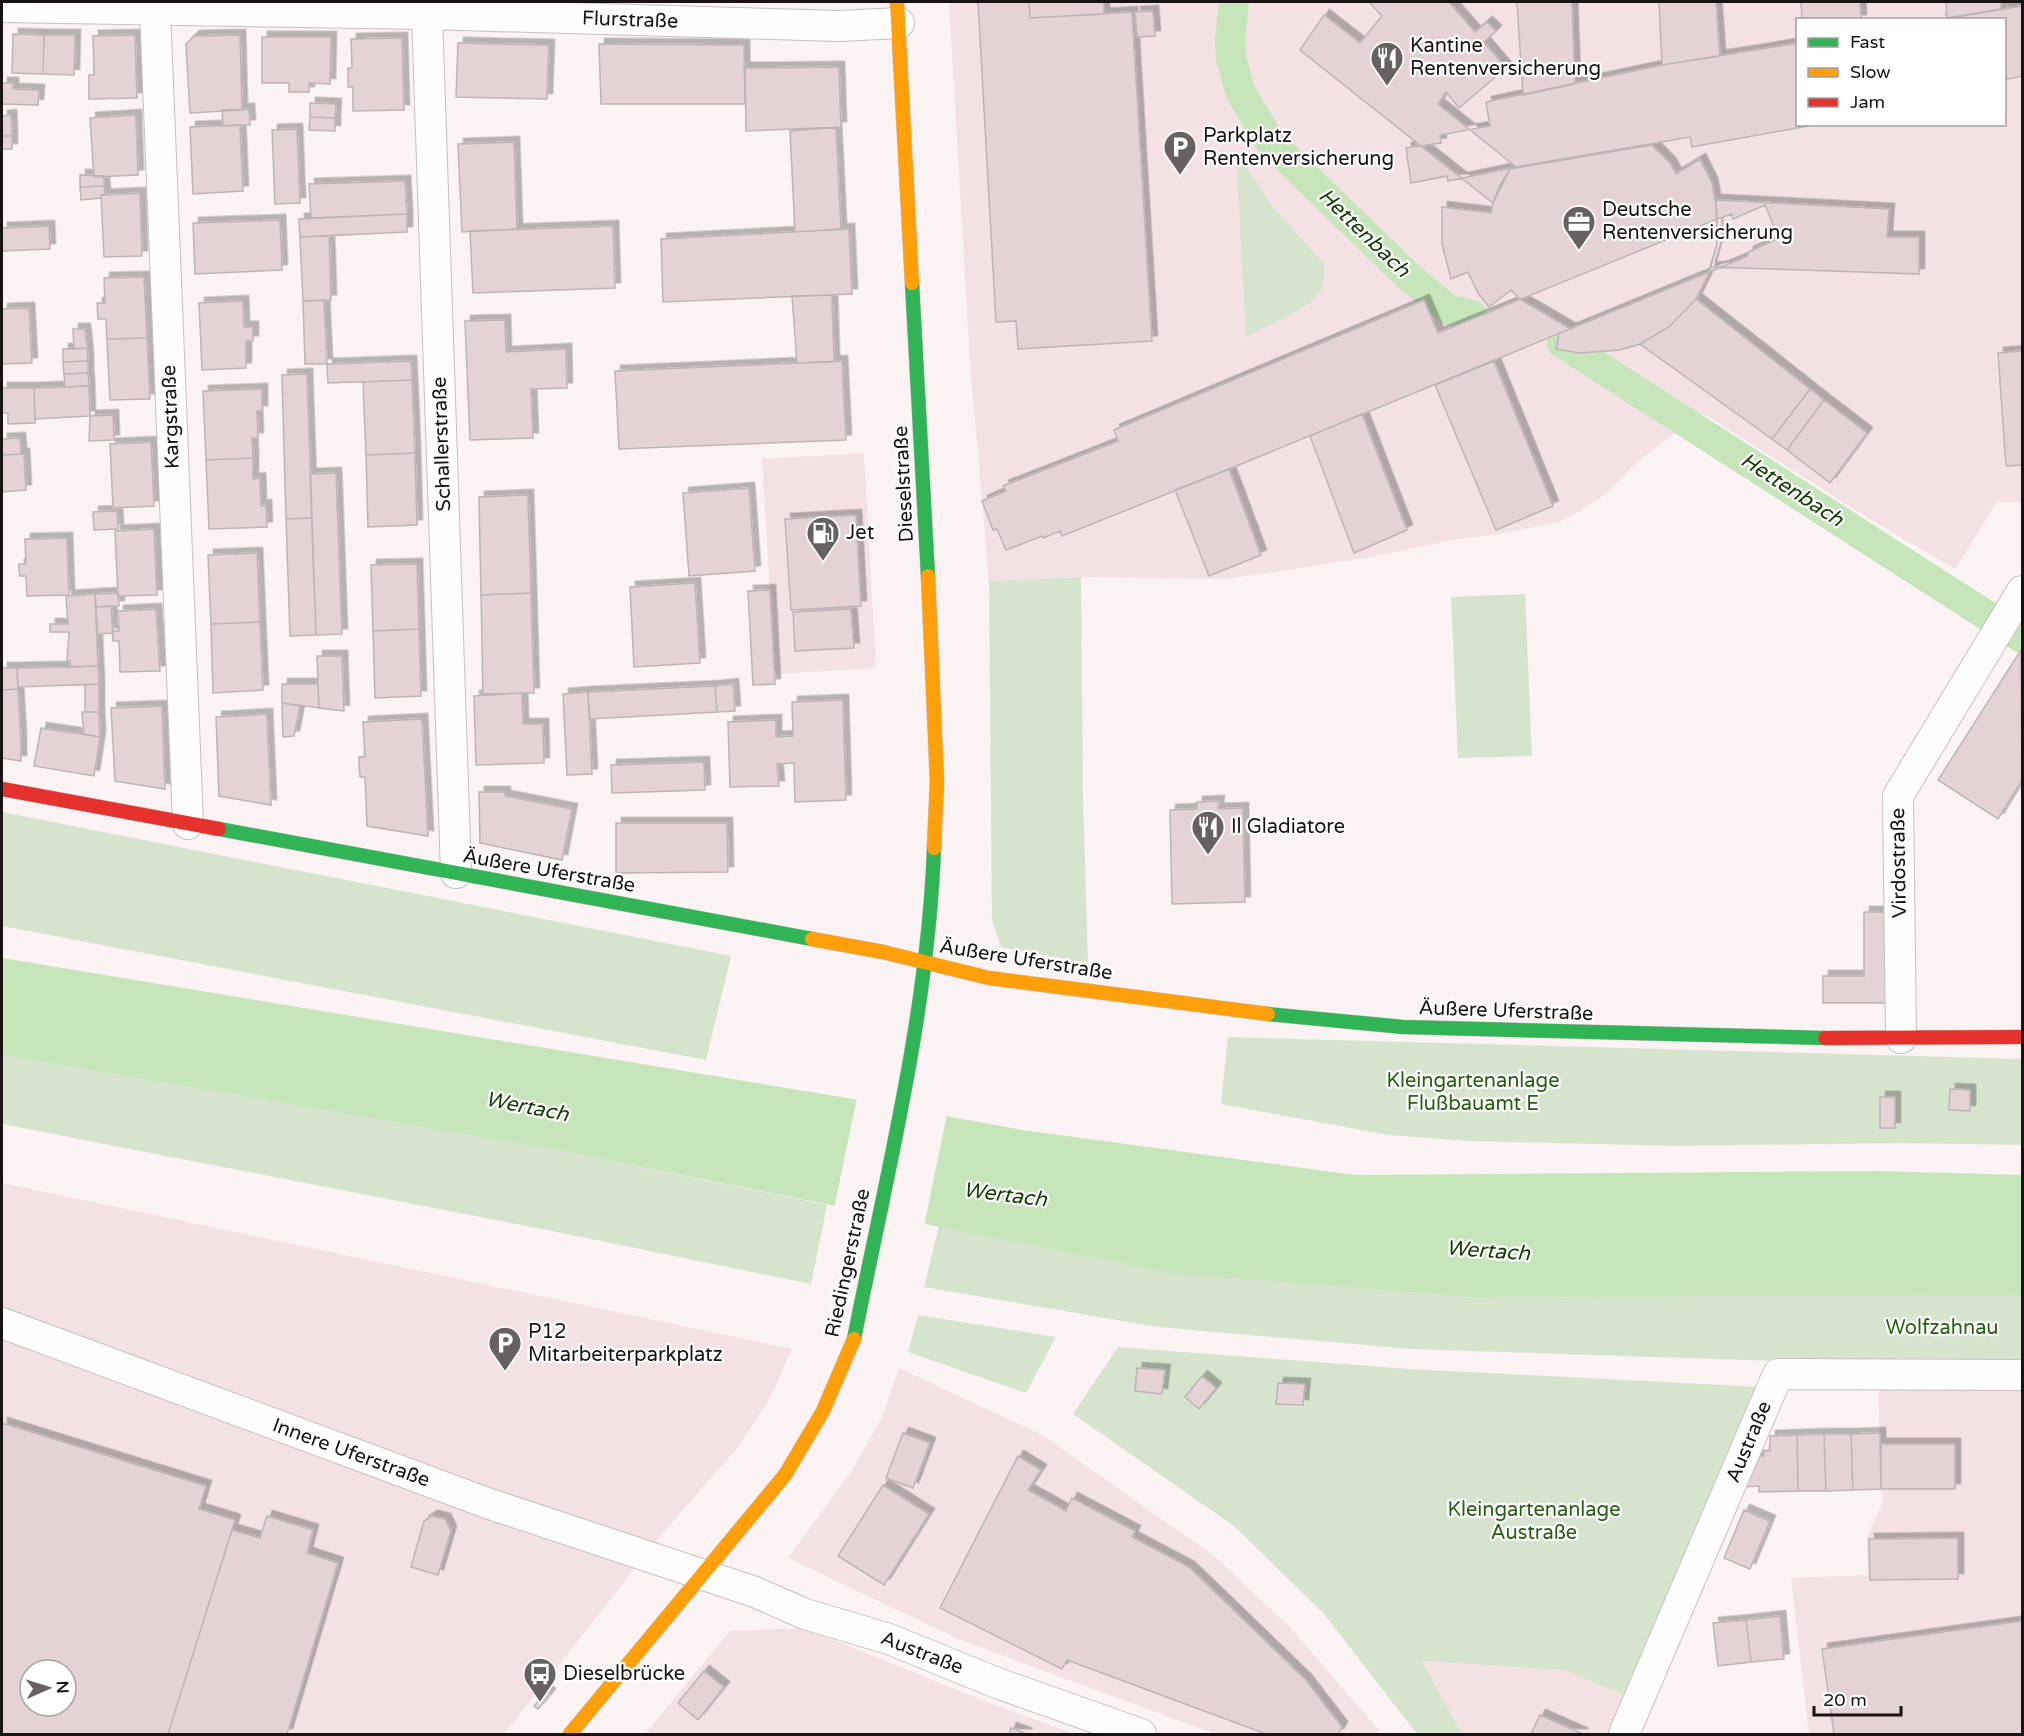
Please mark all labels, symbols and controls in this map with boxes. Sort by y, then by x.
street label: Flurstraße [581,6,679,34]
legend [1796,18,2006,126]
text: Fast [1850,31,1885,53]
place label: Kantine Rentenversicherung [1410,34,1601,81]
restaurant icon: Kantine Rentenversicherung [1369,40,1405,87]
text: Slow [1850,61,1891,83]
text: Jam [1850,91,1885,113]
place label: Parkplatz Rentenversicherung [1203,124,1394,171]
parking icon: Parkplatz Rentenversicherung [1162,129,1198,176]
water label: Hettenbach [1313,183,1416,283]
place label: Deutsche Rentenversicherung [1602,198,1793,245]
office icon: Deutsche Rentenversicherung [1561,204,1597,251]
street label: Kargstraße [157,365,185,469]
street label: Schallerstraße [428,376,456,512]
street label: Dieselstraße [889,425,919,543]
water label: Hettenbach [1736,448,1849,533]
fuel station icon: Jet [805,515,841,562]
place label: Jet [846,521,875,545]
street label: Virdostraße [1886,808,1912,918]
restaurant icon: Il Gladiatore [1190,809,1226,856]
place label: Il Gladiatore [1231,815,1345,839]
street label: Äußere Uferstraße [461,844,637,898]
street label: Äußere Uferstraße [938,934,1114,986]
street label: Äußere Uferstraße [1418,996,1594,1026]
park label: Kleingartenanlage Flußbauamt E [1387,1069,1559,1116]
water label: Wertach [483,1087,572,1128]
water label: Wertach [962,1177,1049,1213]
street label: Riedingerstraße [821,1186,875,1340]
water label: Wertach [1445,1236,1532,1266]
park label: Wolfzahnau [1886,1316,1999,1340]
place label: P12 Mitarbeiterparkplatz [528,1320,723,1367]
parking icon: P12 Mitarbeiterparkplatz [487,1325,523,1372]
street label: Austraße [1721,1398,1777,1486]
street label: Innere Uferstraße [269,1413,433,1493]
park label: Kleingartenanlage Austraße [1448,1498,1620,1545]
street label: Austraße [877,1626,967,1680]
bus stop icon: Dieselbrücke [522,1656,558,1703]
north arrow [18,1658,78,1718]
place label: Dieselbrücke [563,1662,685,1686]
scale bar [1814,1679,1901,1717]
text: N [52,1680,72,1694]
text: 20 m [1823,1689,1867,1711]

